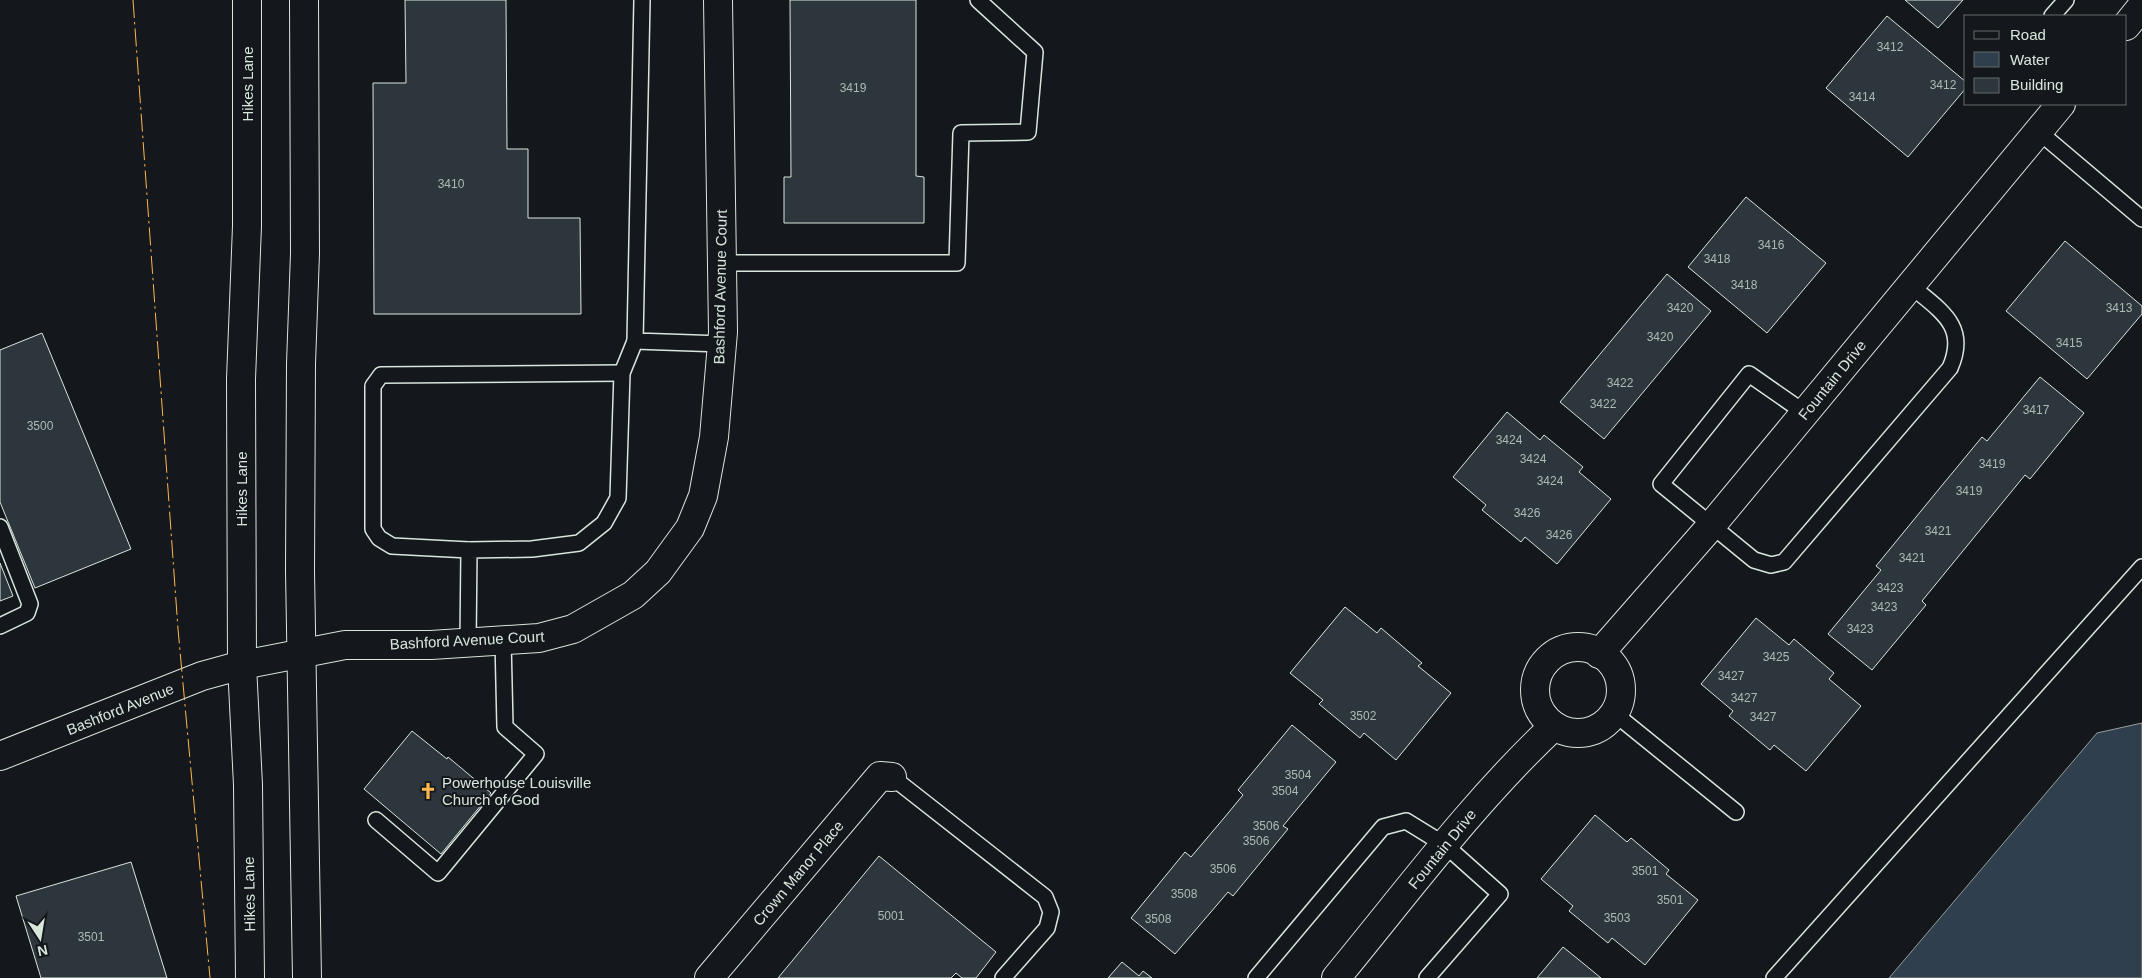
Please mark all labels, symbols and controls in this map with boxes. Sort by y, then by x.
legend [1964,15,2127,105]
text: Road [2010,26,2046,43]
house number: 3412 [1877,40,1904,54]
street label: Hikes Lane [239,46,256,122]
text: Water [2010,51,2049,68]
text: Building [2010,76,2063,93]
house number: 3412 [1930,78,1957,92]
house number: 3419 [840,81,867,95]
house number: 3414 [1849,90,1876,104]
house number: 3410 [438,177,465,191]
street label: Bashford Avenue Court [710,209,730,365]
house number: 3416 [1758,238,1785,252]
house number: 3418 [1704,252,1731,266]
house number: 3418 [1731,278,1758,292]
house number: 3420 [1667,301,1694,315]
house number: 3413 [2106,301,2133,315]
house number: 3420 [1647,330,1674,344]
house number: 3415 [2056,336,2083,350]
street label: Fountain Drive [1795,337,1869,423]
house number: 3422 [1607,376,1634,390]
house number: 3422 [1590,397,1617,411]
house number: 3417 [2023,403,2050,417]
house number: 3500 [27,419,54,433]
house number: 3424 [1496,433,1523,447]
street label: Hikes Lane [233,451,250,527]
house number: 3424 [1520,452,1547,466]
house number: 3419 [1979,457,2006,471]
house number: 3424 [1537,474,1564,488]
house number: 3419 [1956,484,1983,498]
house number: 3426 [1514,506,1541,520]
house number: 3421 [1925,524,1952,538]
house number: 3426 [1546,528,1573,542]
house number: 3421 [1899,551,1926,565]
house number: 3423 [1877,581,1904,595]
house number: 3423 [1871,600,1898,614]
house number: 3423 [1847,622,1874,636]
street label: Bashford Avenue Court [389,627,546,653]
house number: 3425 [1763,650,1790,664]
house number: 3427 [1718,669,1745,683]
street label: Bashford Avenue [64,680,176,738]
house number: 3427 [1731,691,1758,705]
house number: 3502 [1350,709,1377,723]
house number: 3427 [1750,710,1777,724]
house number: 3504 [1285,768,1312,782]
place label: Powerhouse Louisville Church of God [442,774,591,808]
church icon: Powerhouse Louisville Church of God [418,781,438,801]
house number: 3504 [1272,784,1299,798]
street label: Fountain Drive [1405,806,1479,892]
street label: Crown Manor Place [749,817,847,929]
house number: 3506 [1253,819,1280,833]
house number: 3506 [1243,834,1270,848]
street label: Hikes Lane [240,856,258,932]
house number: 3506 [1210,862,1237,876]
house number: 3501 [1632,864,1659,878]
house number: 3508 [1171,887,1198,901]
house number: 3501 [1657,893,1684,907]
house number: 5001 [878,909,905,923]
house number: 3503 [1604,911,1631,925]
house number: 3508 [1145,912,1172,926]
north arrow [15,913,65,963]
house number: 3501 [78,930,105,944]
text: N [36,942,49,960]

